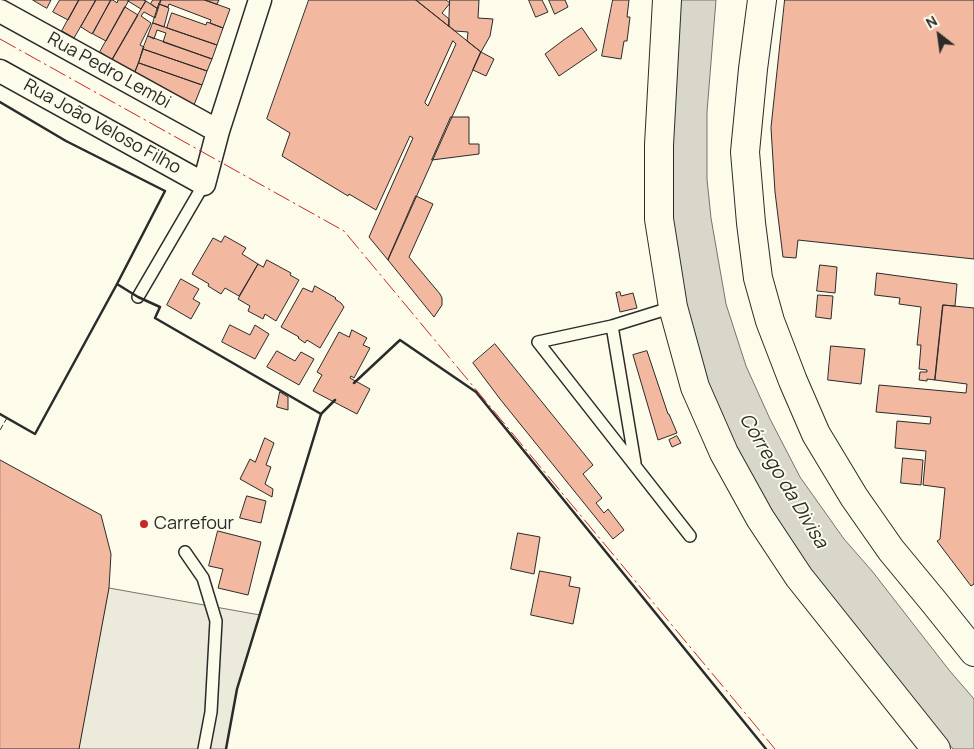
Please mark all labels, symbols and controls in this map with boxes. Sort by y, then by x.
north arrow [914,10,964,60]
text: N [922,11,940,32]
street label: Rua Pedro Lembi [44,28,174,114]
street label: Rua João Veloso Filho [20,75,184,179]
water label: Córrego da Divisa [734,409,832,553]
place label: Carrefour [154,513,234,535]
marker: Carrefour [138,518,150,530]

